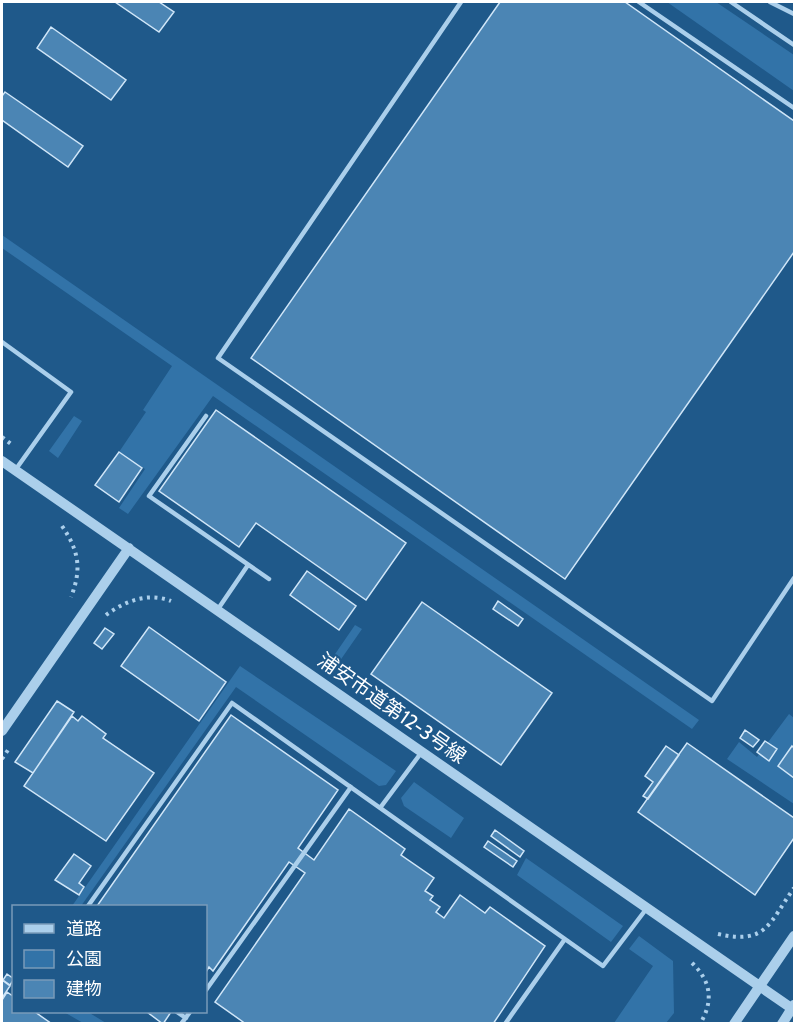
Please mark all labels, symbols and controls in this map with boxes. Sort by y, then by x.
street label: 浦安市道第12-3号線 [313,648,471,768]
legend [12,905,207,1013]
text: 道路 [66,918,102,940]
text: 公園 [66,948,102,970]
text: 建物 [66,978,102,1000]

